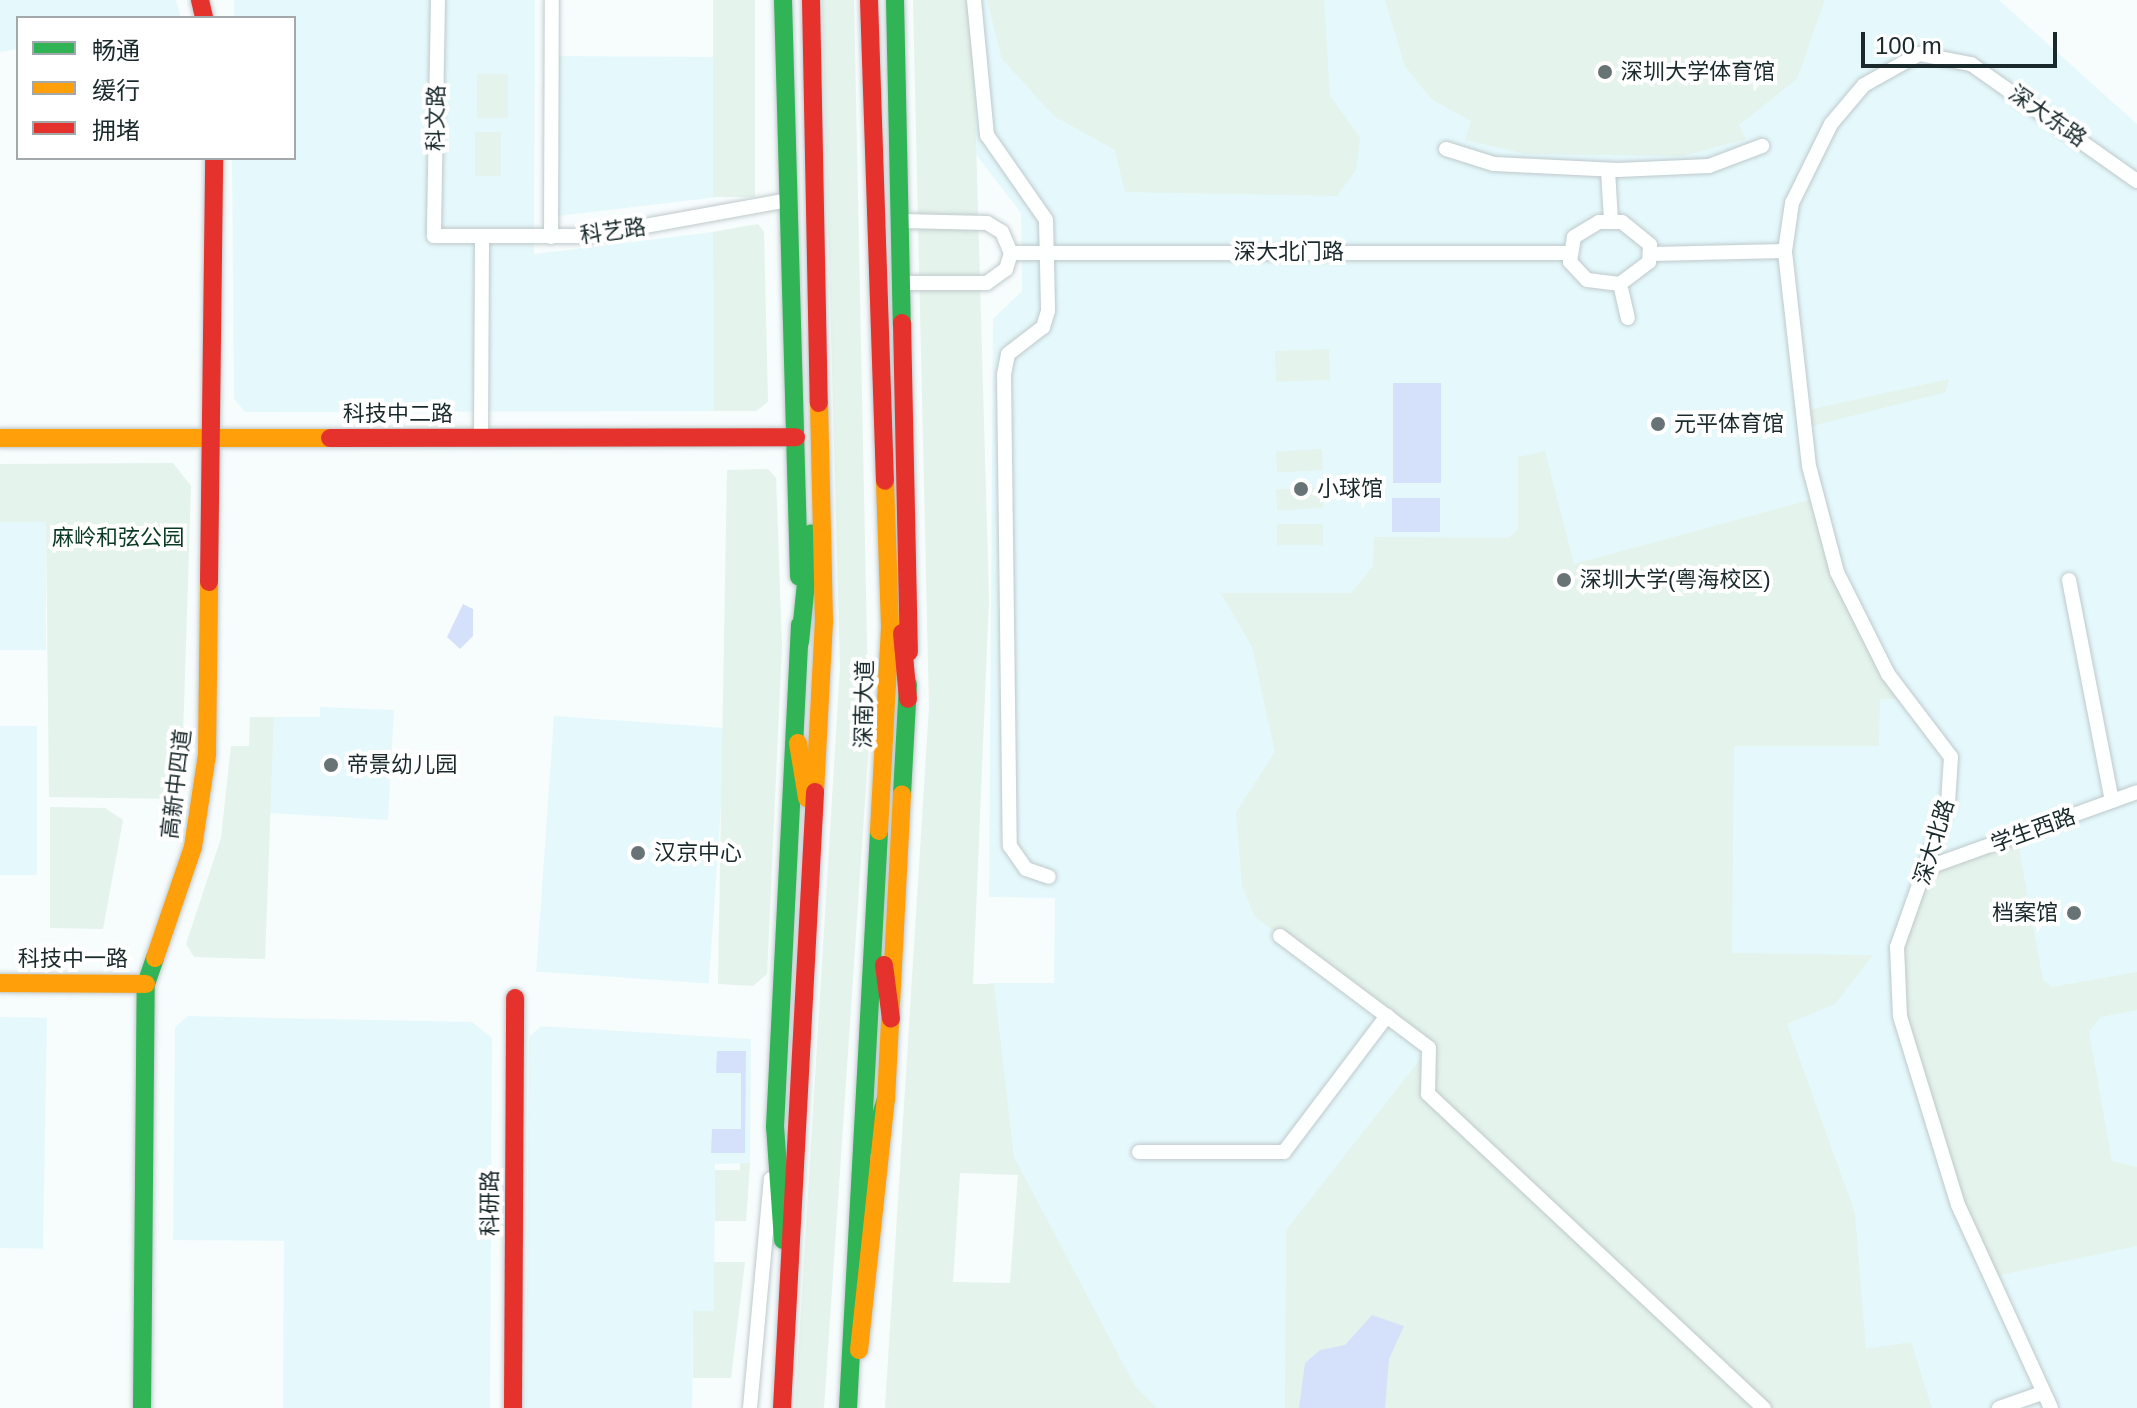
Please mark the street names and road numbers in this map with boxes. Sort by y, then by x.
street label: 深大东路 [2004,80,2092,152]
street label: 科文路 [422,85,450,151]
street label: 科艺路 [578,213,648,249]
street label: 深大北门路 [1234,239,1344,265]
street label: 科技中二路 [343,401,453,427]
street label: 深南大道 [850,660,878,748]
street label: 高新中四道 [156,728,196,840]
street label: 深大北路 [1909,796,1959,888]
street label: 学生西路 [1987,803,2079,857]
street label: 科技中一路 [18,946,128,972]
street label: 科研路 [477,1170,503,1236]

